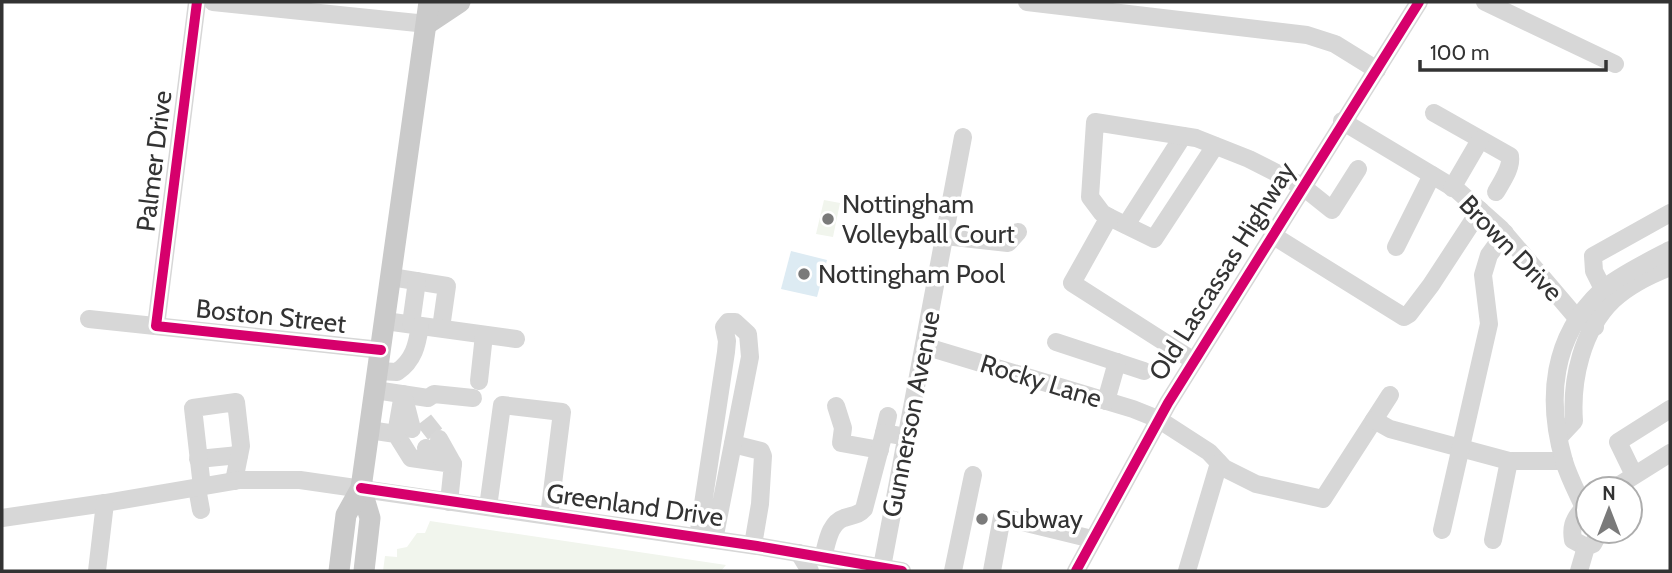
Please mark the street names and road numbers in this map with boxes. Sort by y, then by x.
street label: Palmer Drive [129,89,179,233]
street label: Old Lascassas Highway [1142,156,1302,386]
street label: Brown Drive [1453,188,1569,308]
street label: Boston Street [194,292,348,340]
street label: Gunnerson Avenue [875,308,947,520]
street label: Rocky Lane [976,347,1106,415]
street label: Greenland Drive [545,477,725,533]

